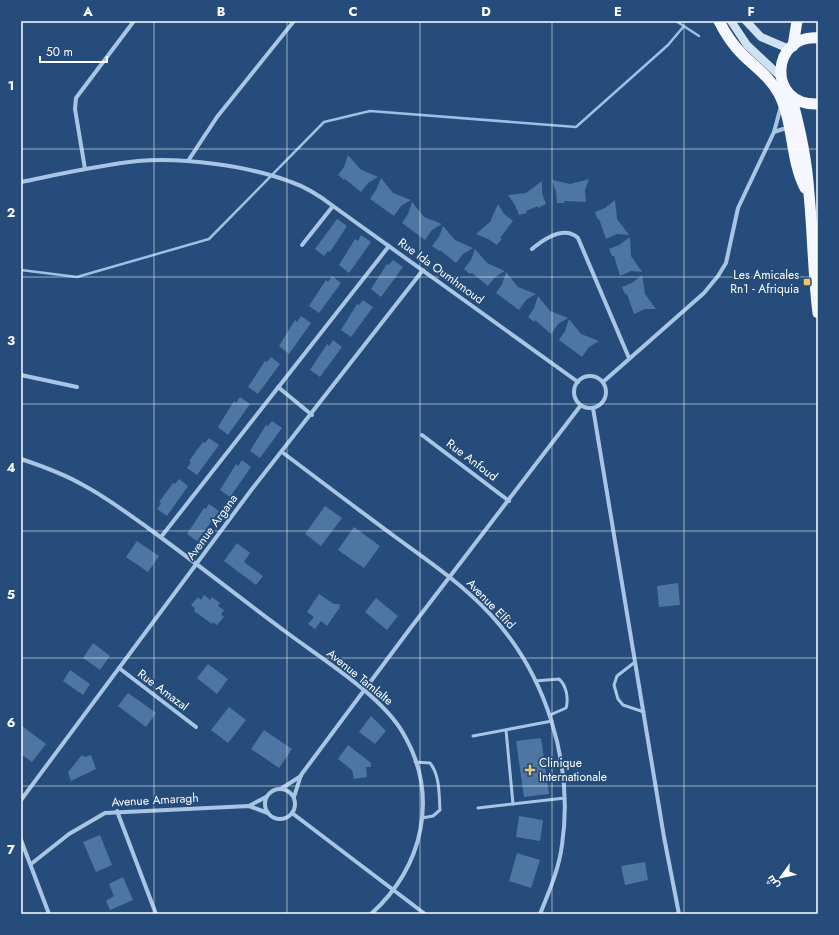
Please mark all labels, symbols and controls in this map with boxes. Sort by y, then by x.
text: A [82,2,93,21]
text: B [217,2,226,21]
text: C [348,2,358,21]
text: D [481,2,491,21]
text: E [614,2,622,21]
text: F [747,2,755,21]
scale bar [40,38,107,64]
text: 50 m [46,43,73,61]
text: 1 [8,76,14,95]
text: 2 [7,203,15,222]
street label: Rue Ida Oumhmoud [394,234,488,308]
place label: Les Amicales Rn1 - Afriquia [730,266,799,298]
marker: Les Amicales Rn1 - Afriquia [802,277,812,287]
text: 3 [7,331,15,350]
street label: Rue Anfoud [443,435,501,485]
text: 4 [6,458,16,477]
street label: Avenue Argana [182,490,242,564]
street label: Avenue Elfid [462,575,520,633]
text: 5 [7,585,15,604]
street label: Avenue Tamlalte [323,645,397,709]
street label: Rue Amazal [134,665,192,715]
text: 6 [7,713,16,732]
place label: Clinique Internationale [539,754,607,786]
marker: Clinique Internationale [524,764,536,776]
street label: Avenue Amaragh [111,789,199,811]
text: 7 [7,840,15,859]
north arrow [761,857,801,897]
text: ش [762,872,783,893]

